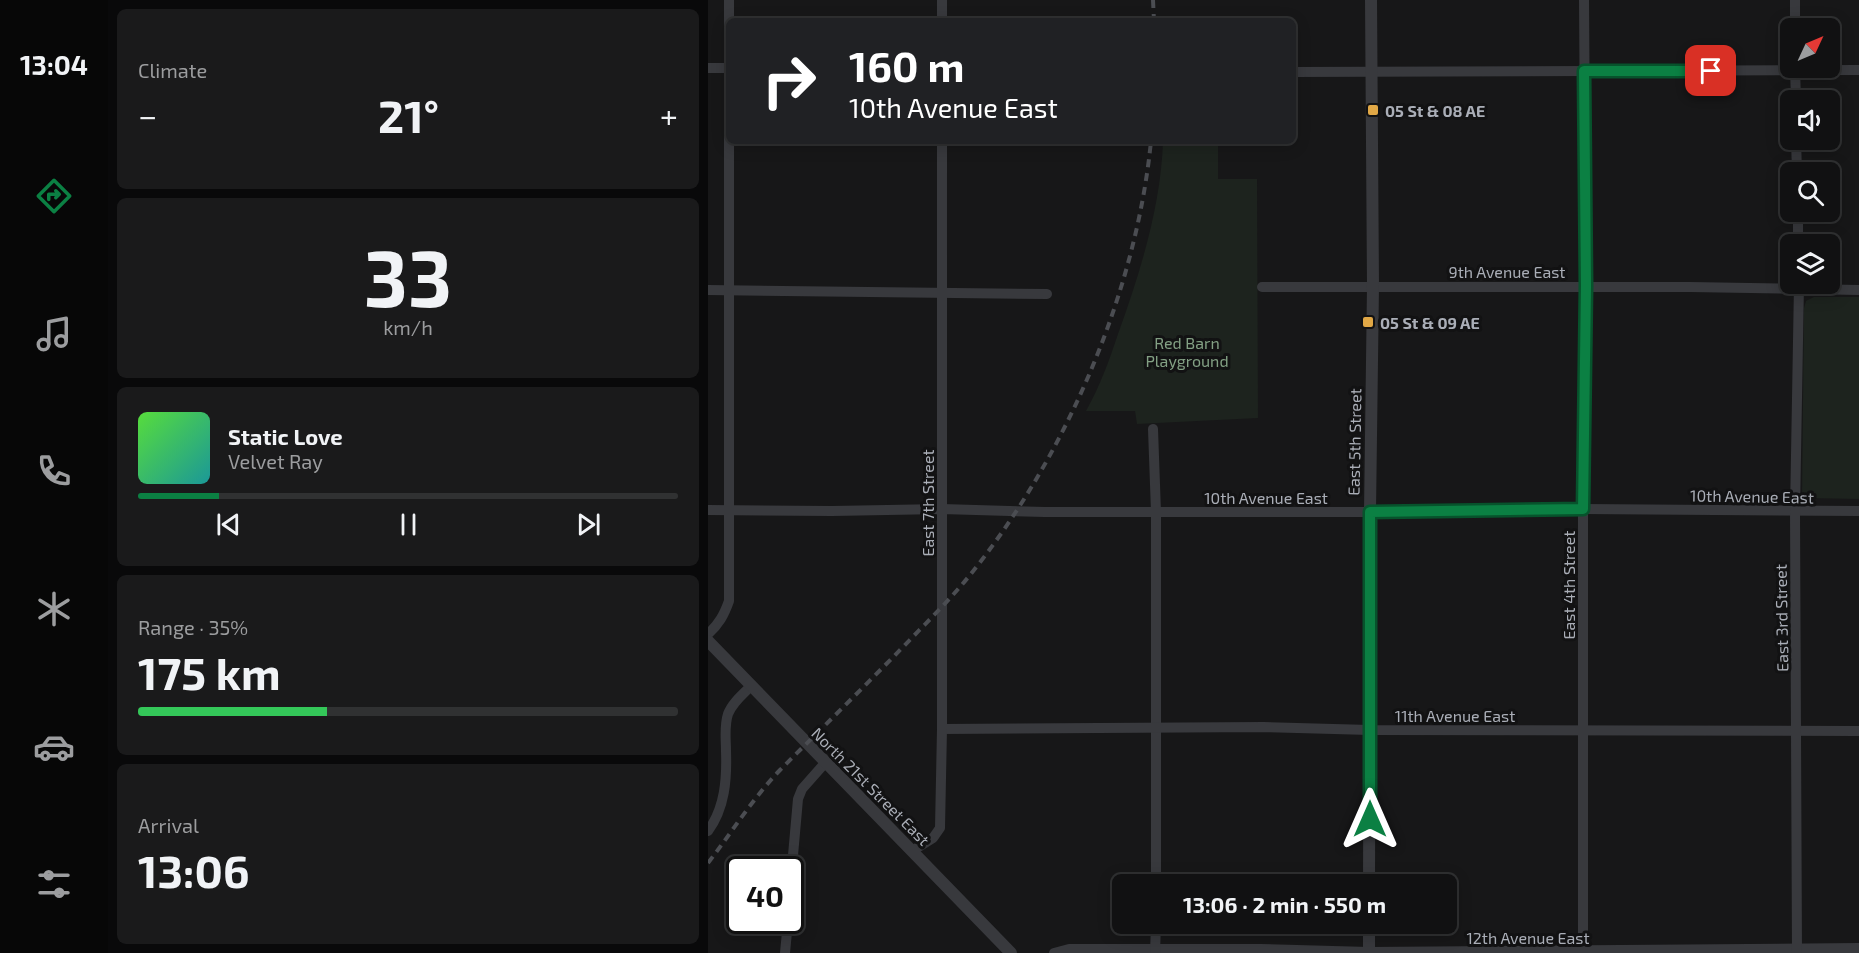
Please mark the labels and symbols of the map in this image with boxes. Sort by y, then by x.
north arrow [1780,18,1840,78]
pin [1685,45,1736,96]
place label: 05 St & 08 AE [1385,101,1485,120]
marker: 05 St & 08 AE [1366,103,1380,117]
street label: 9th Avenue East [1449,262,1565,281]
place label: 05 St & 09 AE [1380,313,1480,332]
marker: 05 St & 09 AE [1361,315,1375,329]
park label: Red Barn Playground [1145,333,1229,370]
street label: East 5th Street [1344,388,1364,496]
street label: East 7th Street [918,449,937,557]
street label: 10th Avenue East [1690,485,1814,507]
street label: 10th Avenue East [1204,488,1328,507]
street label: East 4th Street [1559,531,1578,639]
street label: East 3rd Street [1771,564,1791,672]
street label: 11th Avenue East [1395,706,1515,725]
street label: North 21st Street East [808,723,934,849]
position arrow [1338,787,1402,851]
speed limit sign: 40 [726,856,804,934]
street label: 12th Avenue East [1466,928,1590,947]

